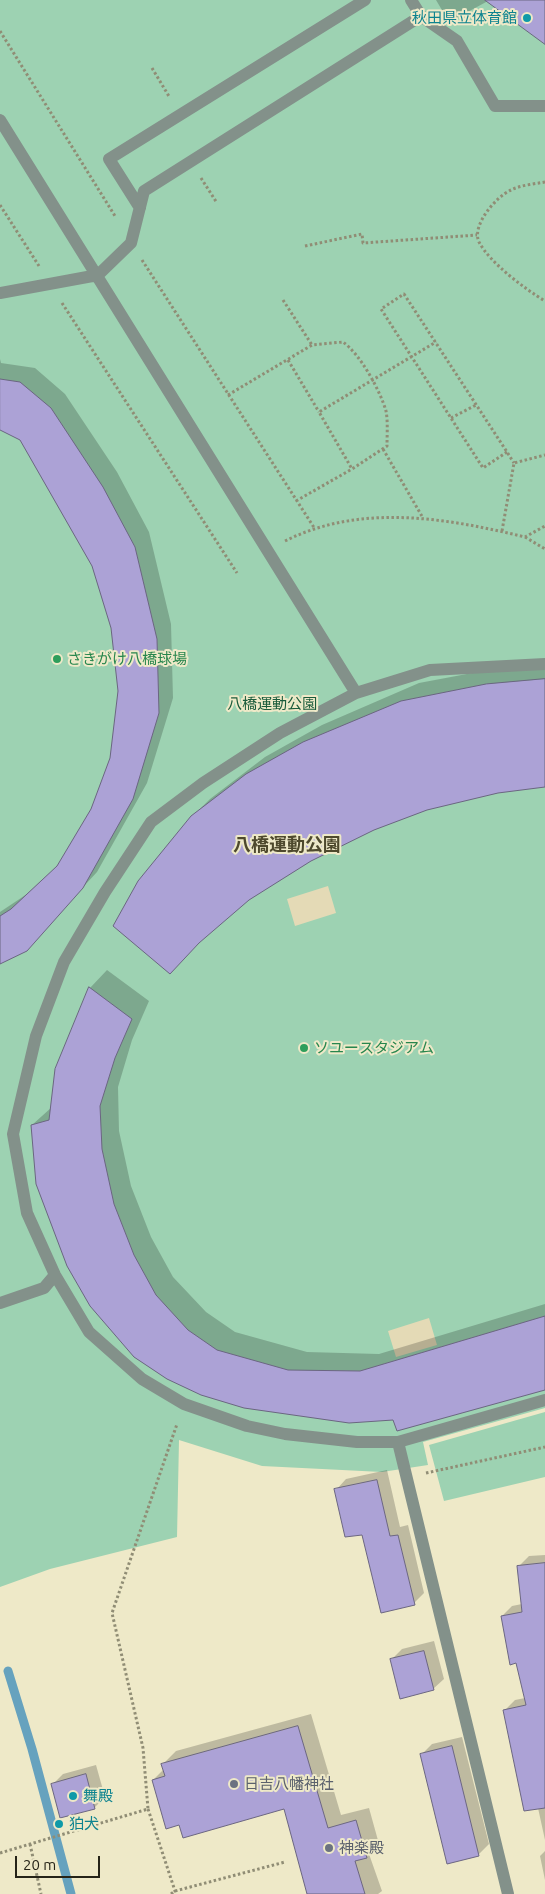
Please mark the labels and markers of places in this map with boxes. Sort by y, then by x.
place label: 秋田県立体育館 [412,9,517,27]
marker: 秋田県立体育館 [521,12,533,24]
place label: さきがけ八橋球場 [67,650,187,668]
marker: さきがけ八橋球場 [51,653,63,665]
place label: ソユースタジアム [314,1039,434,1057]
marker: ソユースタジアム [298,1042,310,1054]
place label: 日吉八幡神社 [244,1775,334,1793]
marker: 日吉八幡神社 [228,1778,240,1790]
place label: 舞殿 [83,1787,113,1805]
marker: 舞殿 [67,1790,79,1802]
place label: 狛犬 [69,1815,99,1833]
marker: 狛犬 [53,1818,65,1830]
place label: 神楽殿 [339,1839,384,1857]
marker: 神楽殿 [323,1842,335,1854]

